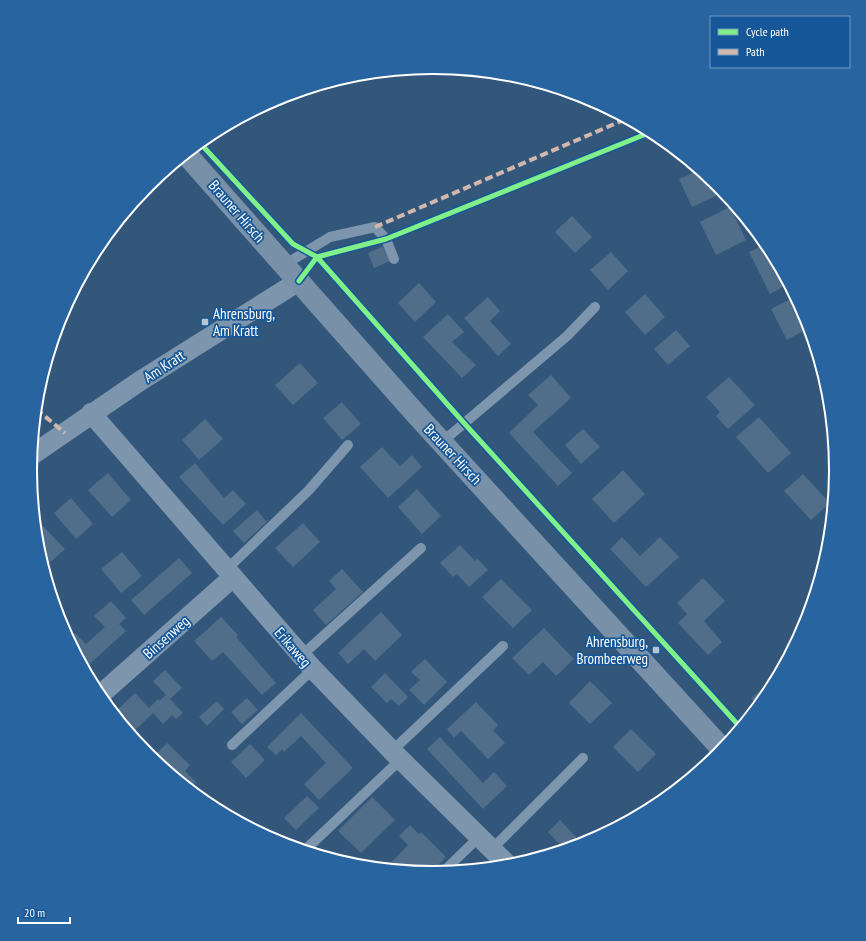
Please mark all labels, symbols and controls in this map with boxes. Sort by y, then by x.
legend [710,16,850,68]
text: Cycle path [746,24,789,39]
text: Path [746,44,764,59]
street label: Brauner Hirsch [205,176,269,246]
place label: Ahrensburg, Am Kratt [213,304,275,340]
marker: Ahrensburg, Am Kratt [200,317,210,327]
street label: Am Kratt [140,346,188,386]
street label: Brauner Hirsch [420,420,486,488]
street label: Binsenweg [139,611,193,663]
street label: Erikaweg [270,623,316,671]
place label: Ahrensburg, Brombeerweg [576,632,648,668]
marker: Ahrensburg, Brombeerweg [651,645,661,655]
scale bar [18,899,70,925]
text: 20 m [24,905,45,920]

